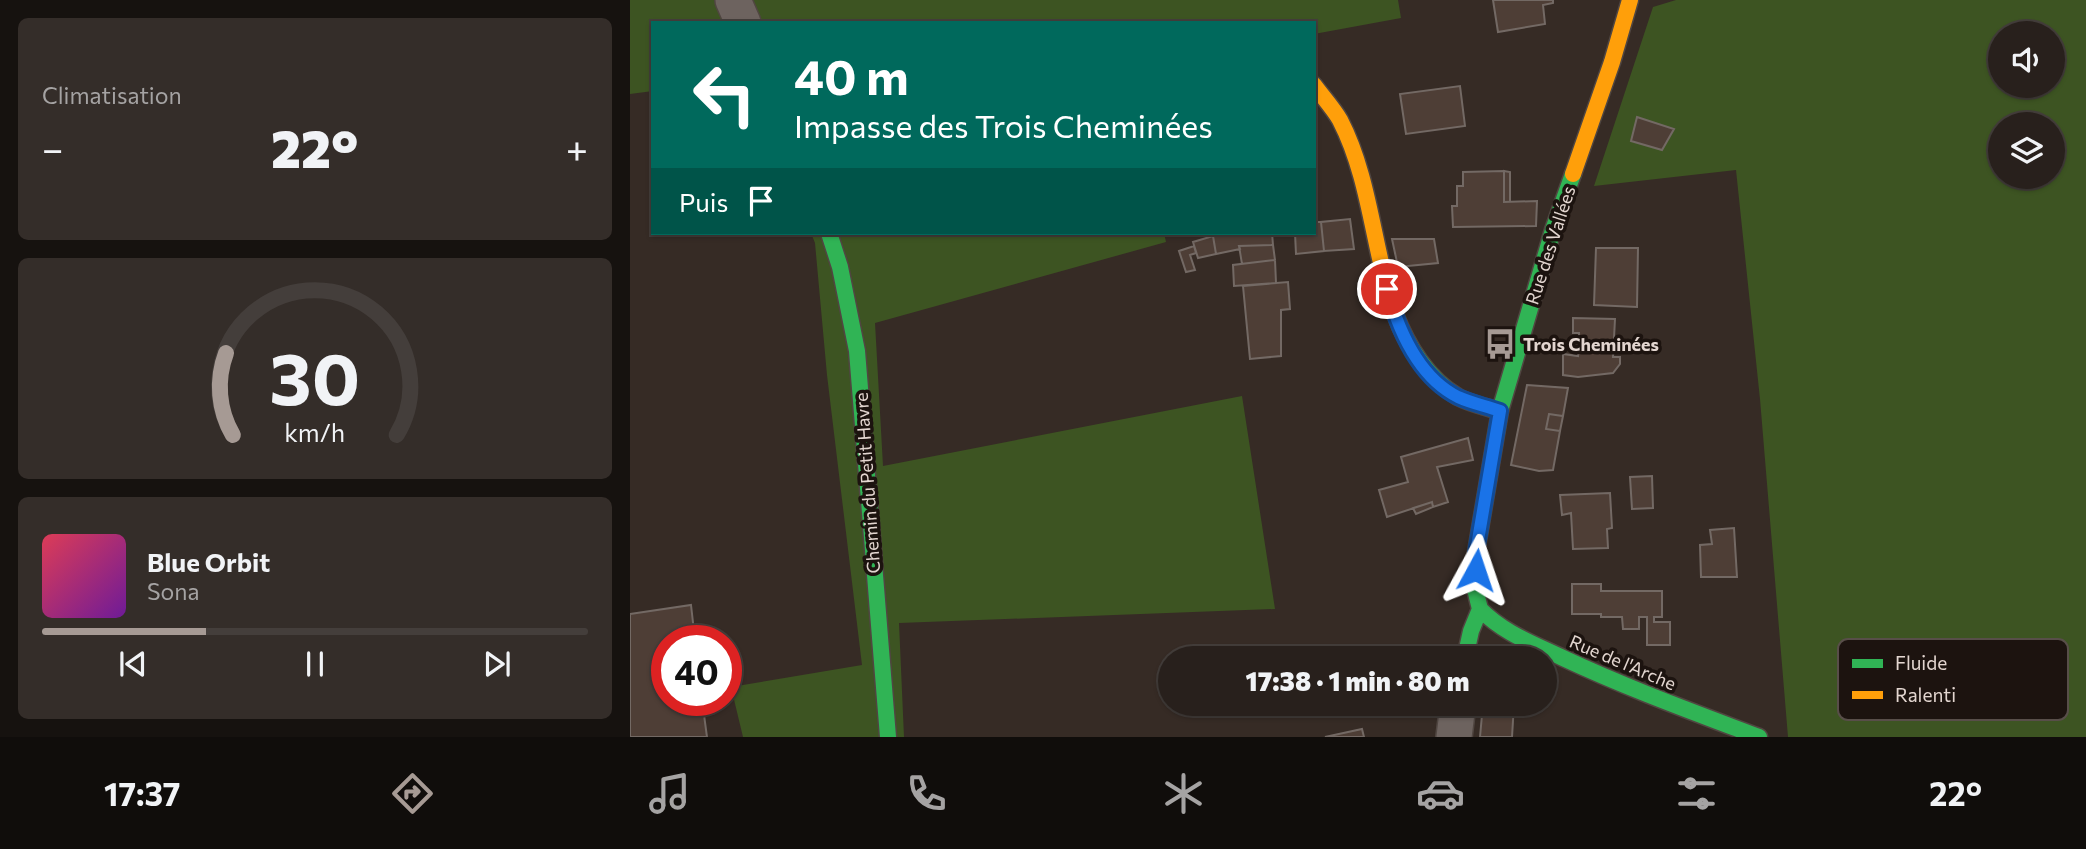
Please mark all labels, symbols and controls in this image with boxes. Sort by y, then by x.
map controls [1988,21,2065,189]
button: sound [1988,21,2065,98]
text: 40 m [794,45,909,105]
icon: left [679,49,770,140]
text: Climatisation [42,81,182,109]
text: Impasse des Trois Cheminées [794,105,1213,145]
button: layers [1988,112,2065,189]
text: 22° [271,115,358,179]
text: − [42,124,64,171]
text: + [566,124,588,171]
icon: arrive [742,182,780,220]
street label: Rue des Vallées [1520,183,1580,307]
text: Puis [679,186,728,217]
pin [1357,259,1417,319]
icon: arrive [1368,270,1406,308]
bus stop icon: Trois Cheminées [1483,327,1517,361]
text: 30 [270,331,360,420]
place label: Trois Cheminées [1523,333,1659,355]
street label: Chemin du Petit Havre [850,392,884,574]
text: km/h [285,416,345,446]
position arrow [1439,533,1513,607]
text: Blue Orbit [147,546,270,577]
text: Sona [147,577,199,605]
speed limit sign: 40 [651,625,742,716]
street label: Rue de l'Arche [1566,630,1680,694]
legend [1838,639,2068,720]
icon: previous [114,645,152,683]
icon: pause [296,645,334,683]
icon: next [478,645,516,683]
text: Fluide [1895,651,1947,674]
text: 17:38 · 1 min · 80 m [1246,665,1469,696]
text: Ralenti [1895,683,1956,706]
icon: directions [388,769,437,818]
icon: music [645,769,694,818]
icon: phone [902,769,951,818]
icon: climate [1159,769,1208,818]
icon: car [1416,769,1465,818]
icon: filters [1672,769,1721,818]
text: 17:37 [104,773,180,813]
text: 22° [1929,773,1982,813]

